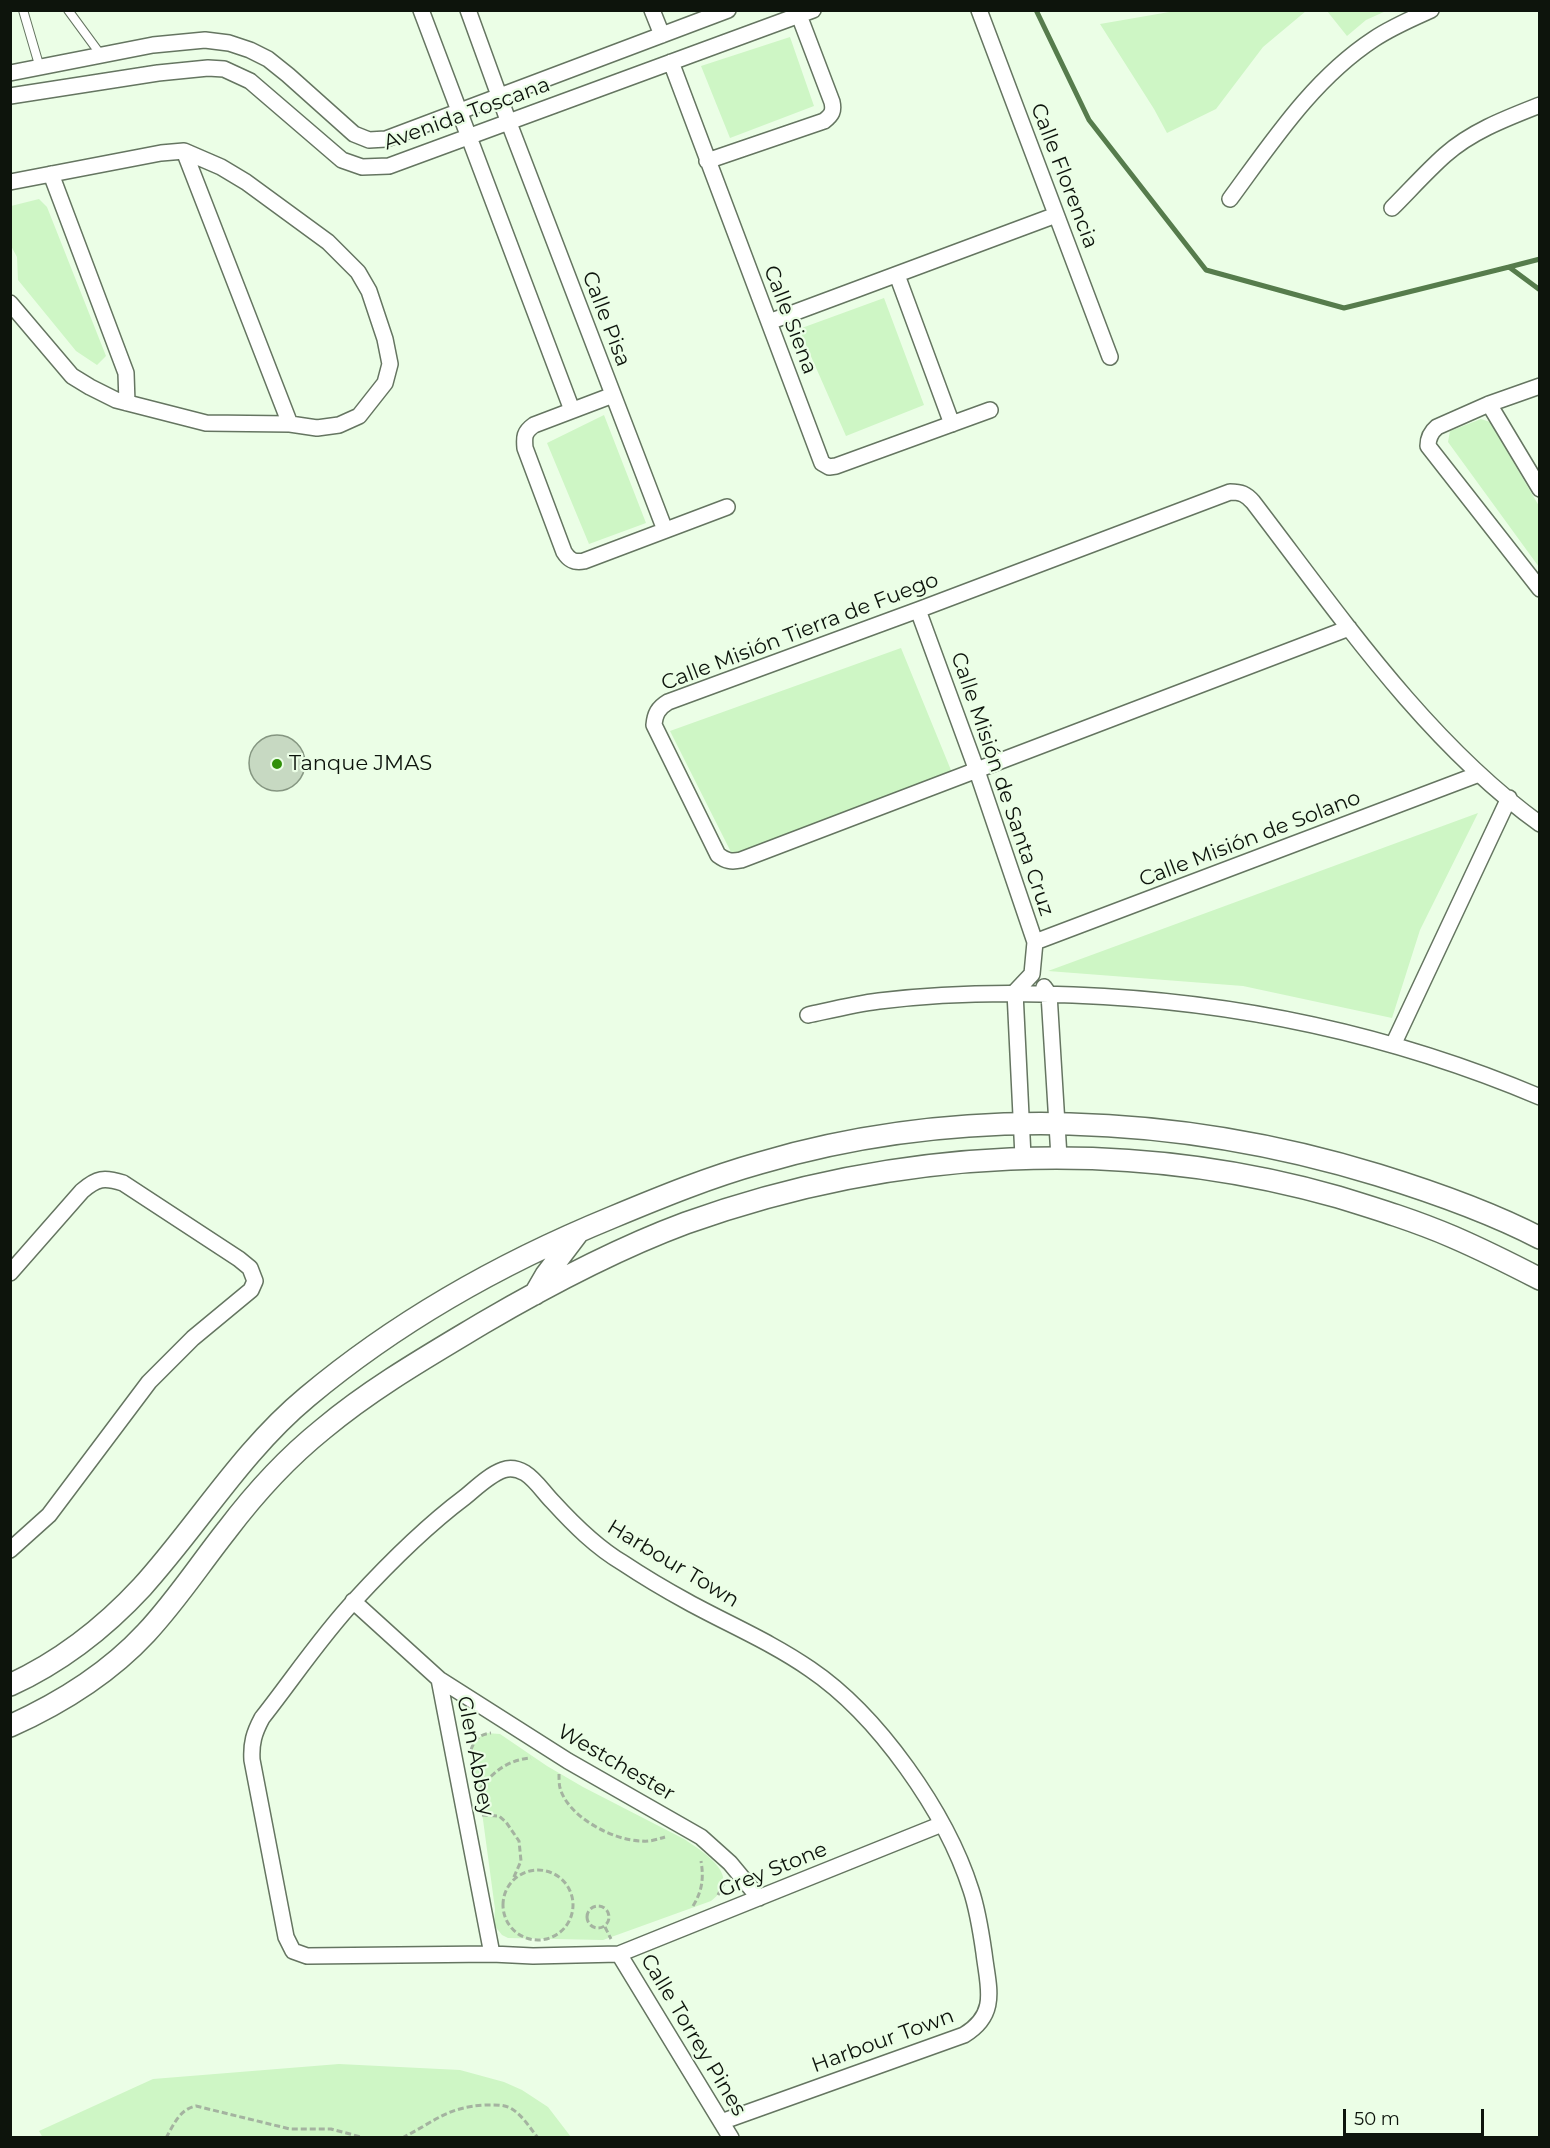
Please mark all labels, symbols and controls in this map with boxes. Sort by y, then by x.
street label: Avenida Toscana [380,72,554,156]
street label: Calle Florencia [1025,100,1103,252]
street label: Calle Siena [758,262,822,378]
street label: Calle Pisa [576,268,636,370]
street label: Calle Misión Tierra de Fuego [658,567,942,697]
street label: Calle Misión de Santa Cruz [945,649,1059,919]
place label: Tanque JMAS [289,751,432,777]
marker: Tanque JMAS [270,757,284,771]
street label: Calle Misión de Solano [1136,785,1364,893]
street label: Harbour Town [602,1515,744,1613]
street label: Glen Abbey [451,1694,499,1818]
street label: Westchester [553,1719,679,1807]
street label: Grey Stone [715,1837,831,1903]
street label: Calle Torrey Pines [635,1949,751,2121]
street label: Harbour Town [808,2004,958,2078]
scale bar [1346,2097,1487,2135]
text: 50 m [1354,2108,1400,2130]

